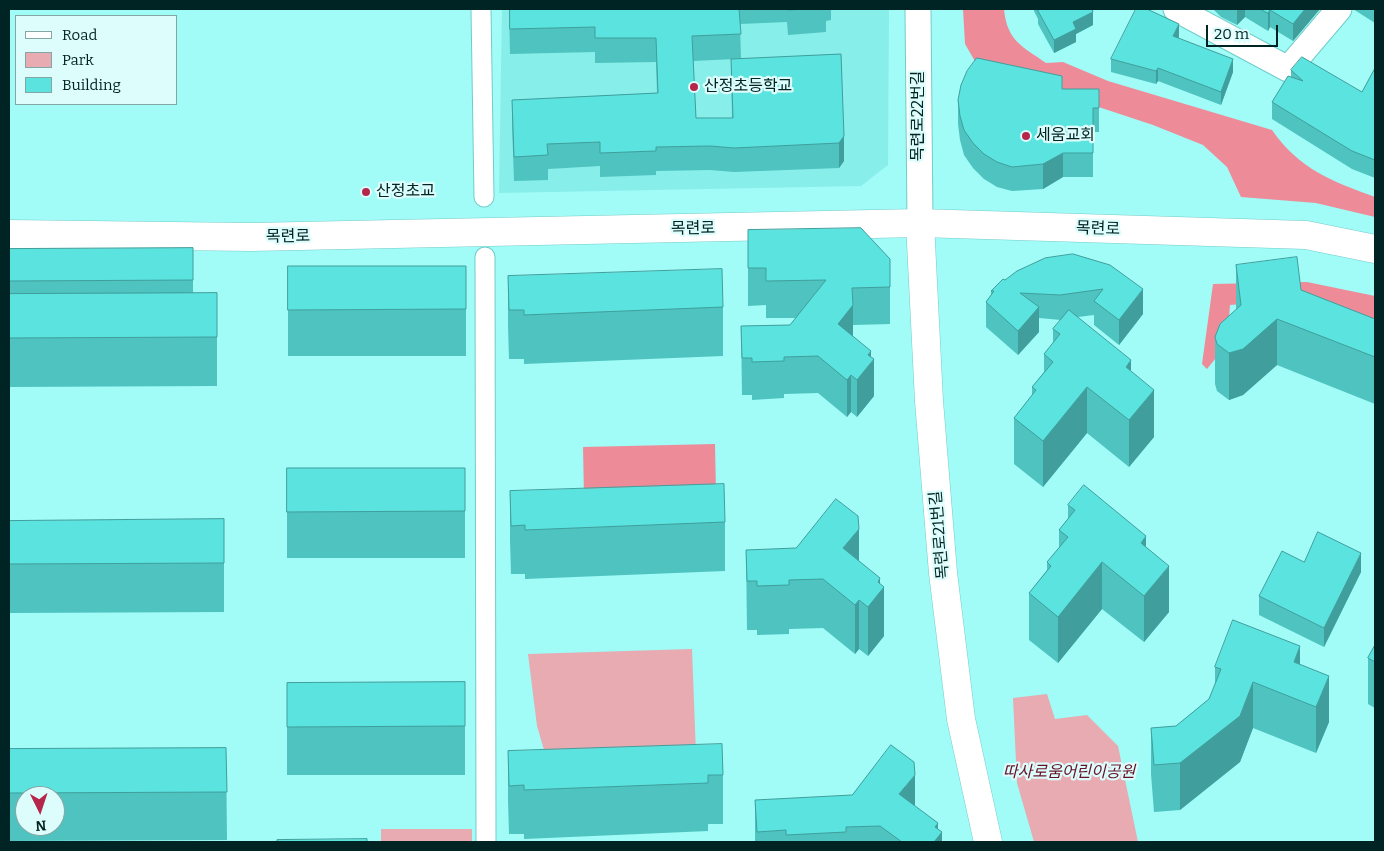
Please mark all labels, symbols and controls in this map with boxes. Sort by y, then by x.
legend [15,15,178,105]
scale bar [1209,15,1282,47]
text: 20 m [1214,25,1249,43]
text: Road [62,26,97,44]
text: Park [62,51,94,69]
street label: 목련로22번길 [909,70,929,162]
text: Building [62,76,121,94]
place label: 산정초등학교 [704,77,792,97]
marker: 산정초등학교 [688,81,700,93]
place label: 세움교회 [1036,126,1095,146]
marker: 세움교회 [1020,130,1032,142]
place label: 산정초교 [376,182,435,202]
marker: 산정초교 [360,186,372,198]
street label: 목련로 [671,219,715,239]
street label: 목련로 [1076,219,1120,239]
street label: 목련로 [266,227,310,247]
street label: 목련로21번길 [927,490,953,580]
park label: 따사로움어린이공원 [1003,763,1135,783]
north arrow [15,786,65,836]
text: N [35,817,47,834]

